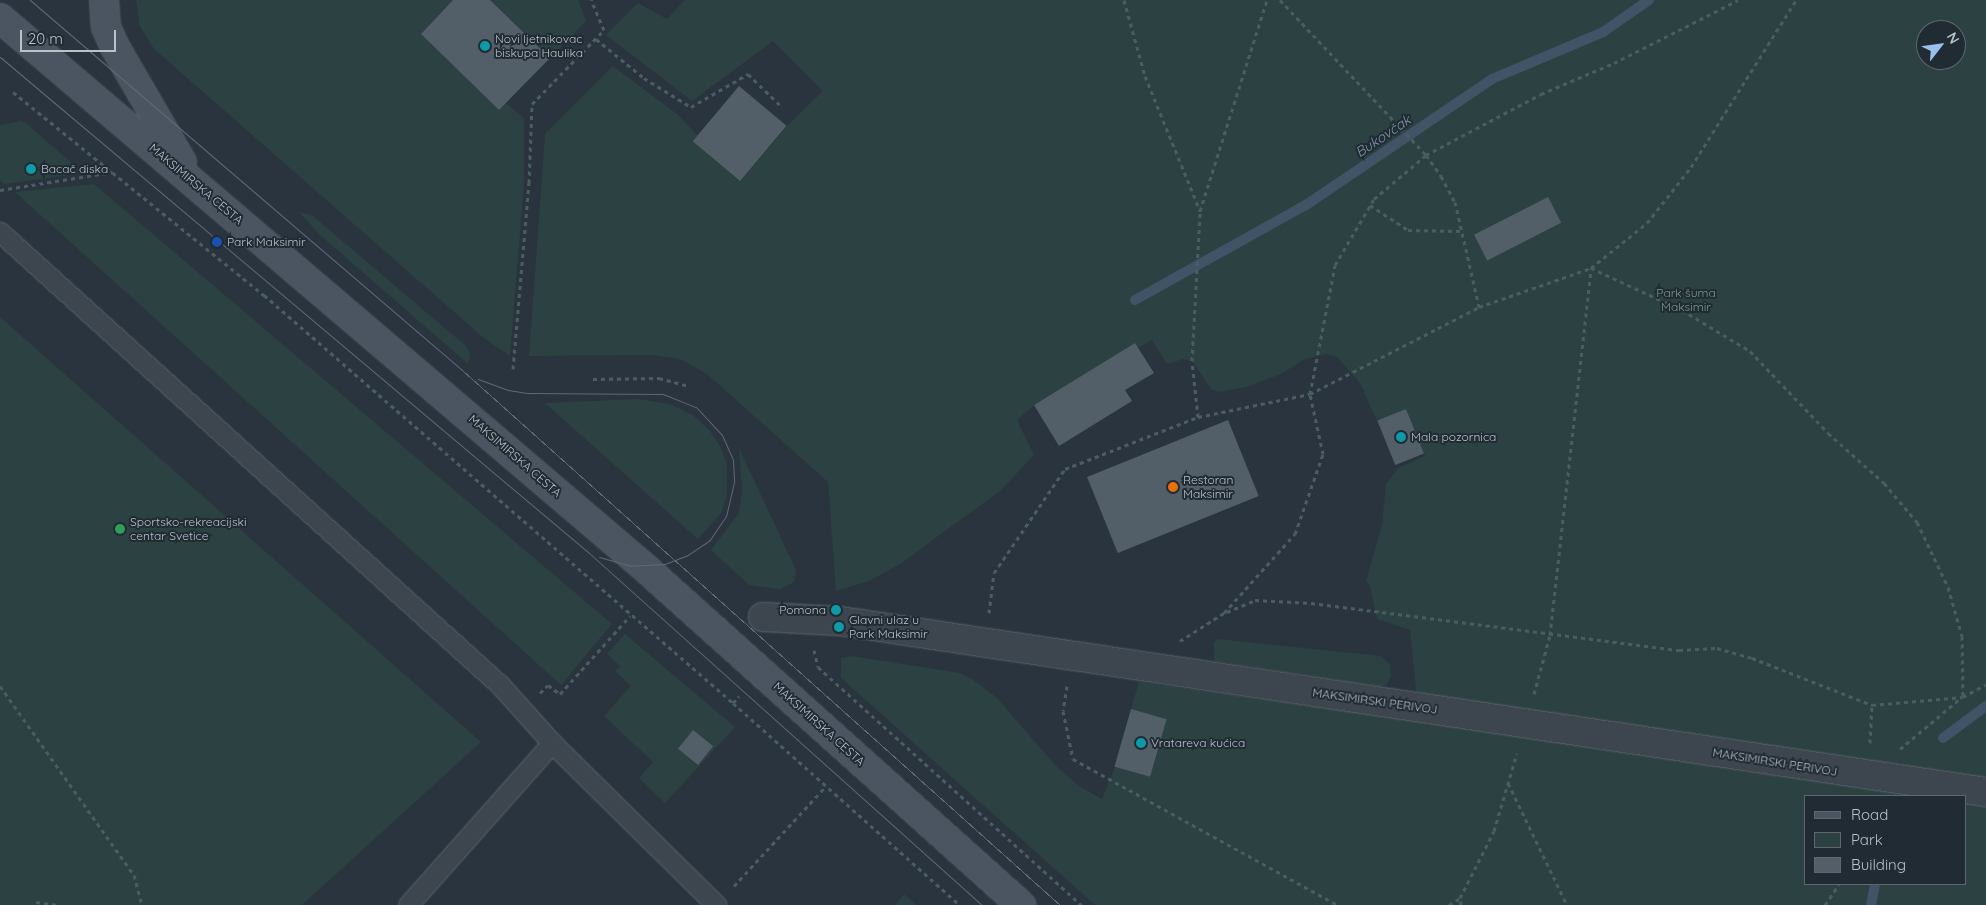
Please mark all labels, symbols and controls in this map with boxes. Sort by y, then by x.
scale bar [22,20,119,52]
north arrow [1916,20,1966,70]
text: 20 m [28,29,63,48]
text: N [1943,29,1963,47]
place label: Novi ljetnikovac biskupa Haulika [495,32,583,60]
marker: Novi ljetnikovac biskupa Haulika [479,40,491,52]
water label: Bukovčak [1352,111,1414,161]
street label: MAKSIMIRSKA CESTA [146,141,246,227]
place label: Bacač diska [41,162,108,176]
marker: Bacač diska [25,163,37,175]
place label: Park Maksimir [227,235,306,249]
marker: Park Maksimir [211,236,223,248]
park label: Park šuma Maksimir [1656,286,1716,314]
street label: MAKSIMIRSKA CESTA [466,412,564,500]
place label: Mala pozornica [1411,430,1496,444]
marker: Mala pozornica [1395,431,1407,443]
place label: Restoran Maksimir [1183,473,1233,501]
marker: Restoran Maksimir [1167,481,1179,493]
place label: Sportsko-rekreacijski centar Svetice [130,515,247,543]
marker: Sportsko-rekreacijski centar Svetice [114,523,126,535]
place label: Pomona [779,603,826,617]
marker: Pomona [830,604,842,616]
place label: Glavni ulaz u Park Maksimir [849,613,928,641]
marker: Glavni ulaz u Park Maksimir [833,621,845,633]
street label: MAKSIMIRSKA CESTA [770,679,868,769]
street label: MAKSIMIRSKI PERIVOJ [1311,685,1439,717]
place label: Vratareva kućica [1151,736,1245,750]
marker: Vratareva kućica [1135,737,1147,749]
street label: MAKSIMIRSKI PERIVOJ [1712,745,1838,779]
legend [1804,795,1966,885]
text: Road [1851,805,1888,824]
text: Park [1851,830,1883,849]
text: Building [1851,855,1906,874]

